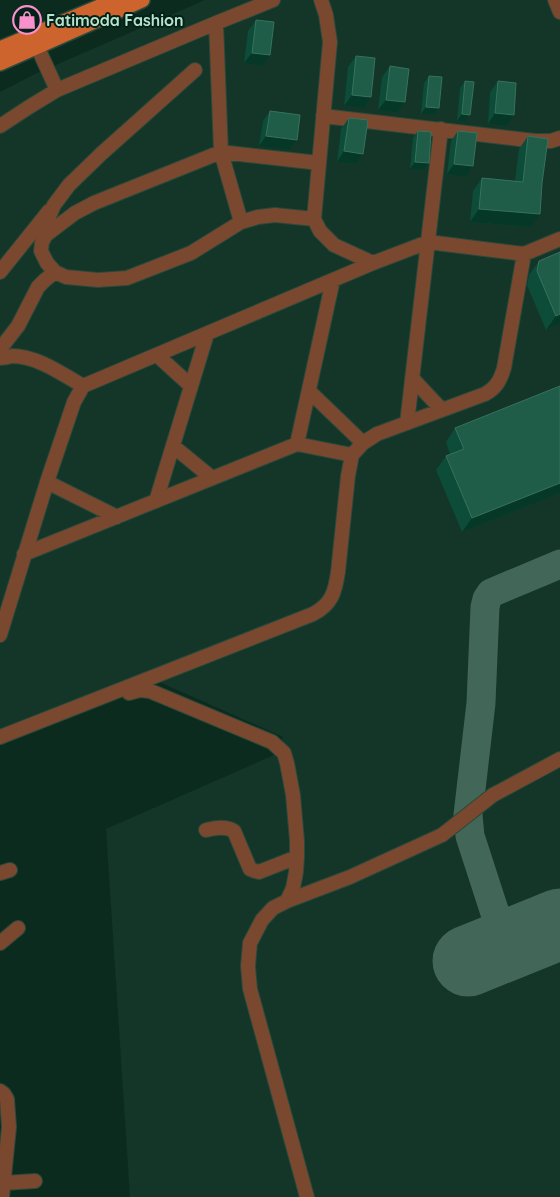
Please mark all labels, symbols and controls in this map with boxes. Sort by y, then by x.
shop icon: Fatimoda Fashion [12,5,42,35]
place label: Fatimoda Fashion [46,10,183,30]

